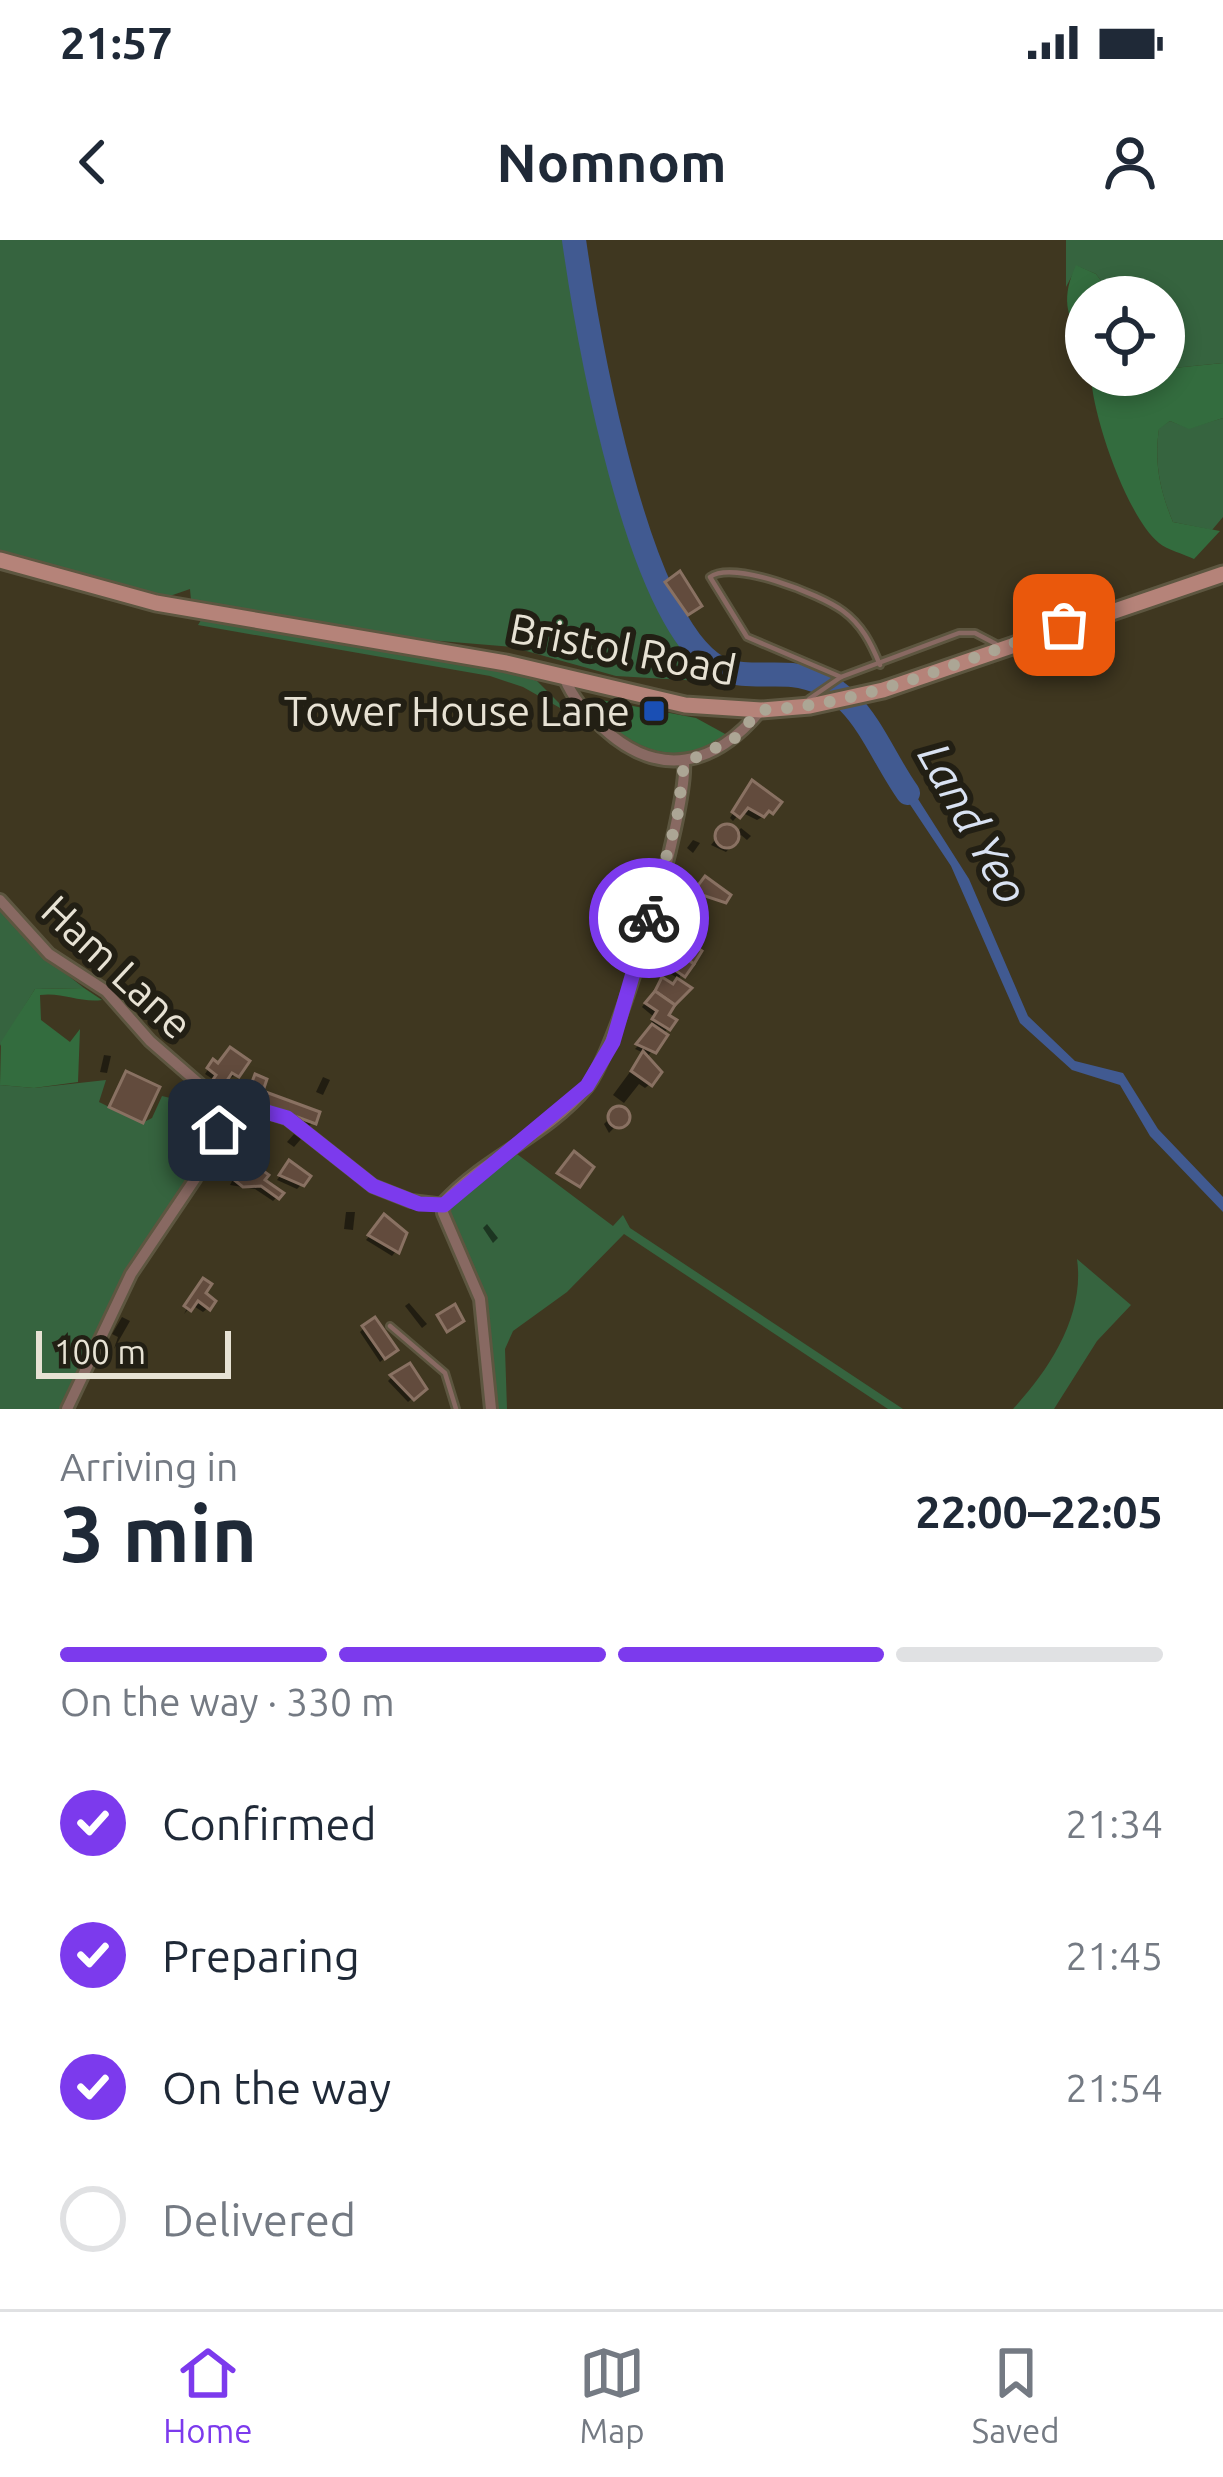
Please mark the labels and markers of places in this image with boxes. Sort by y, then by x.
pin [1013,574,1115,676]
place label: Tower House Lane [284,687,630,734]
marker: Tower House Lane [641,698,667,724]
pin [168,1079,270,1181]

